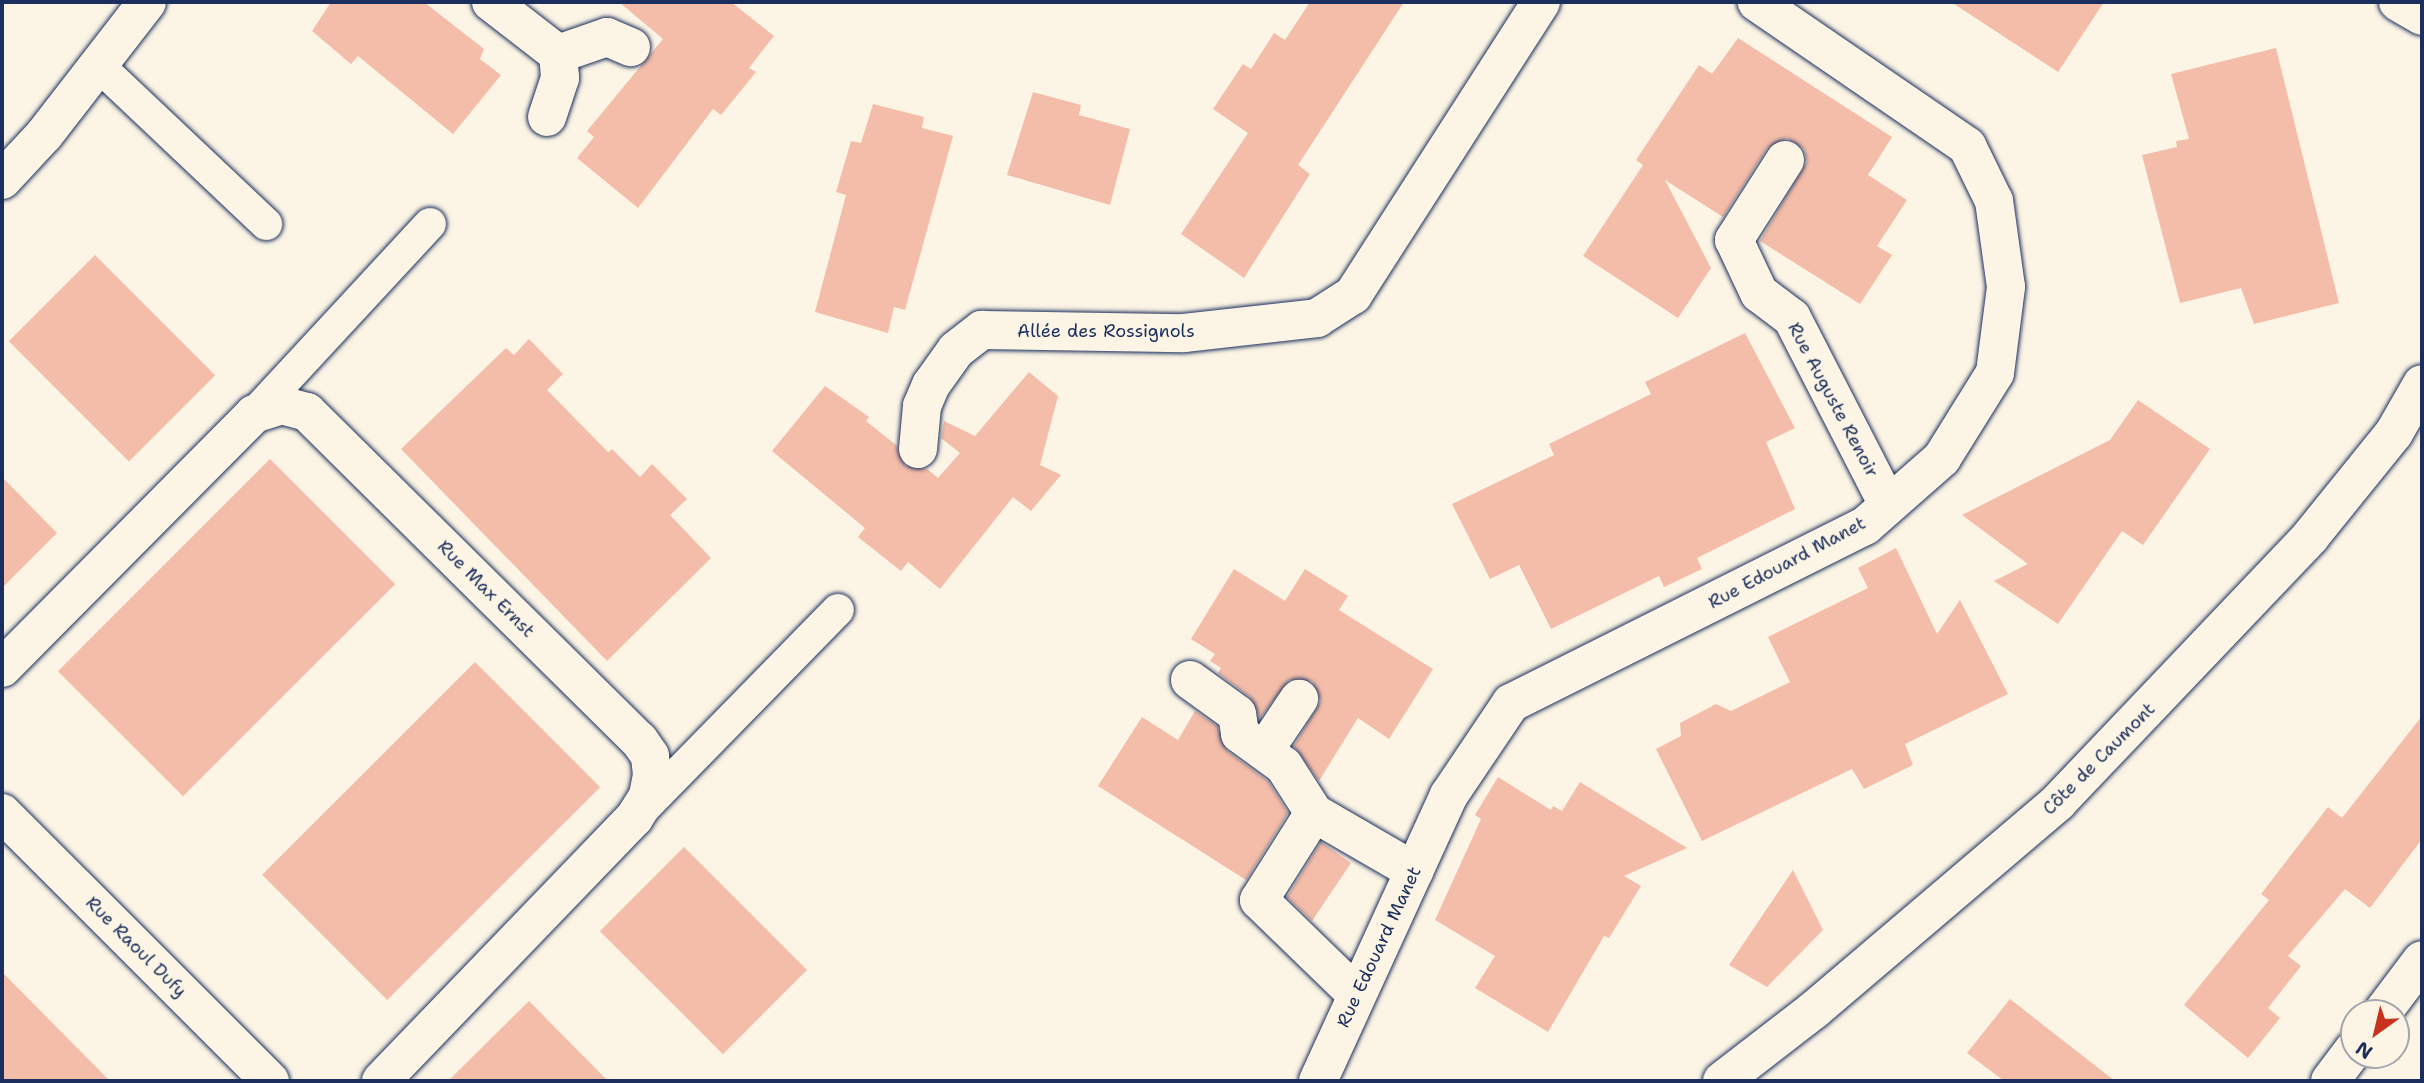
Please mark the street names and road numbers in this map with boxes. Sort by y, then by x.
street label: Rue Auguste Renoir [1783,319,1883,481]
street label: Allée des Rossignols [1017,320,1195,342]
street label: Rue Edouard Manet [1705,512,1869,614]
street label: Rue Max Ernst [433,536,539,642]
street label: Côte de Caumont [2038,698,2160,820]
street label: Rue Edouard Manet [1332,863,1426,1031]
street label: Rue Raoul Dufy [81,892,191,1002]

